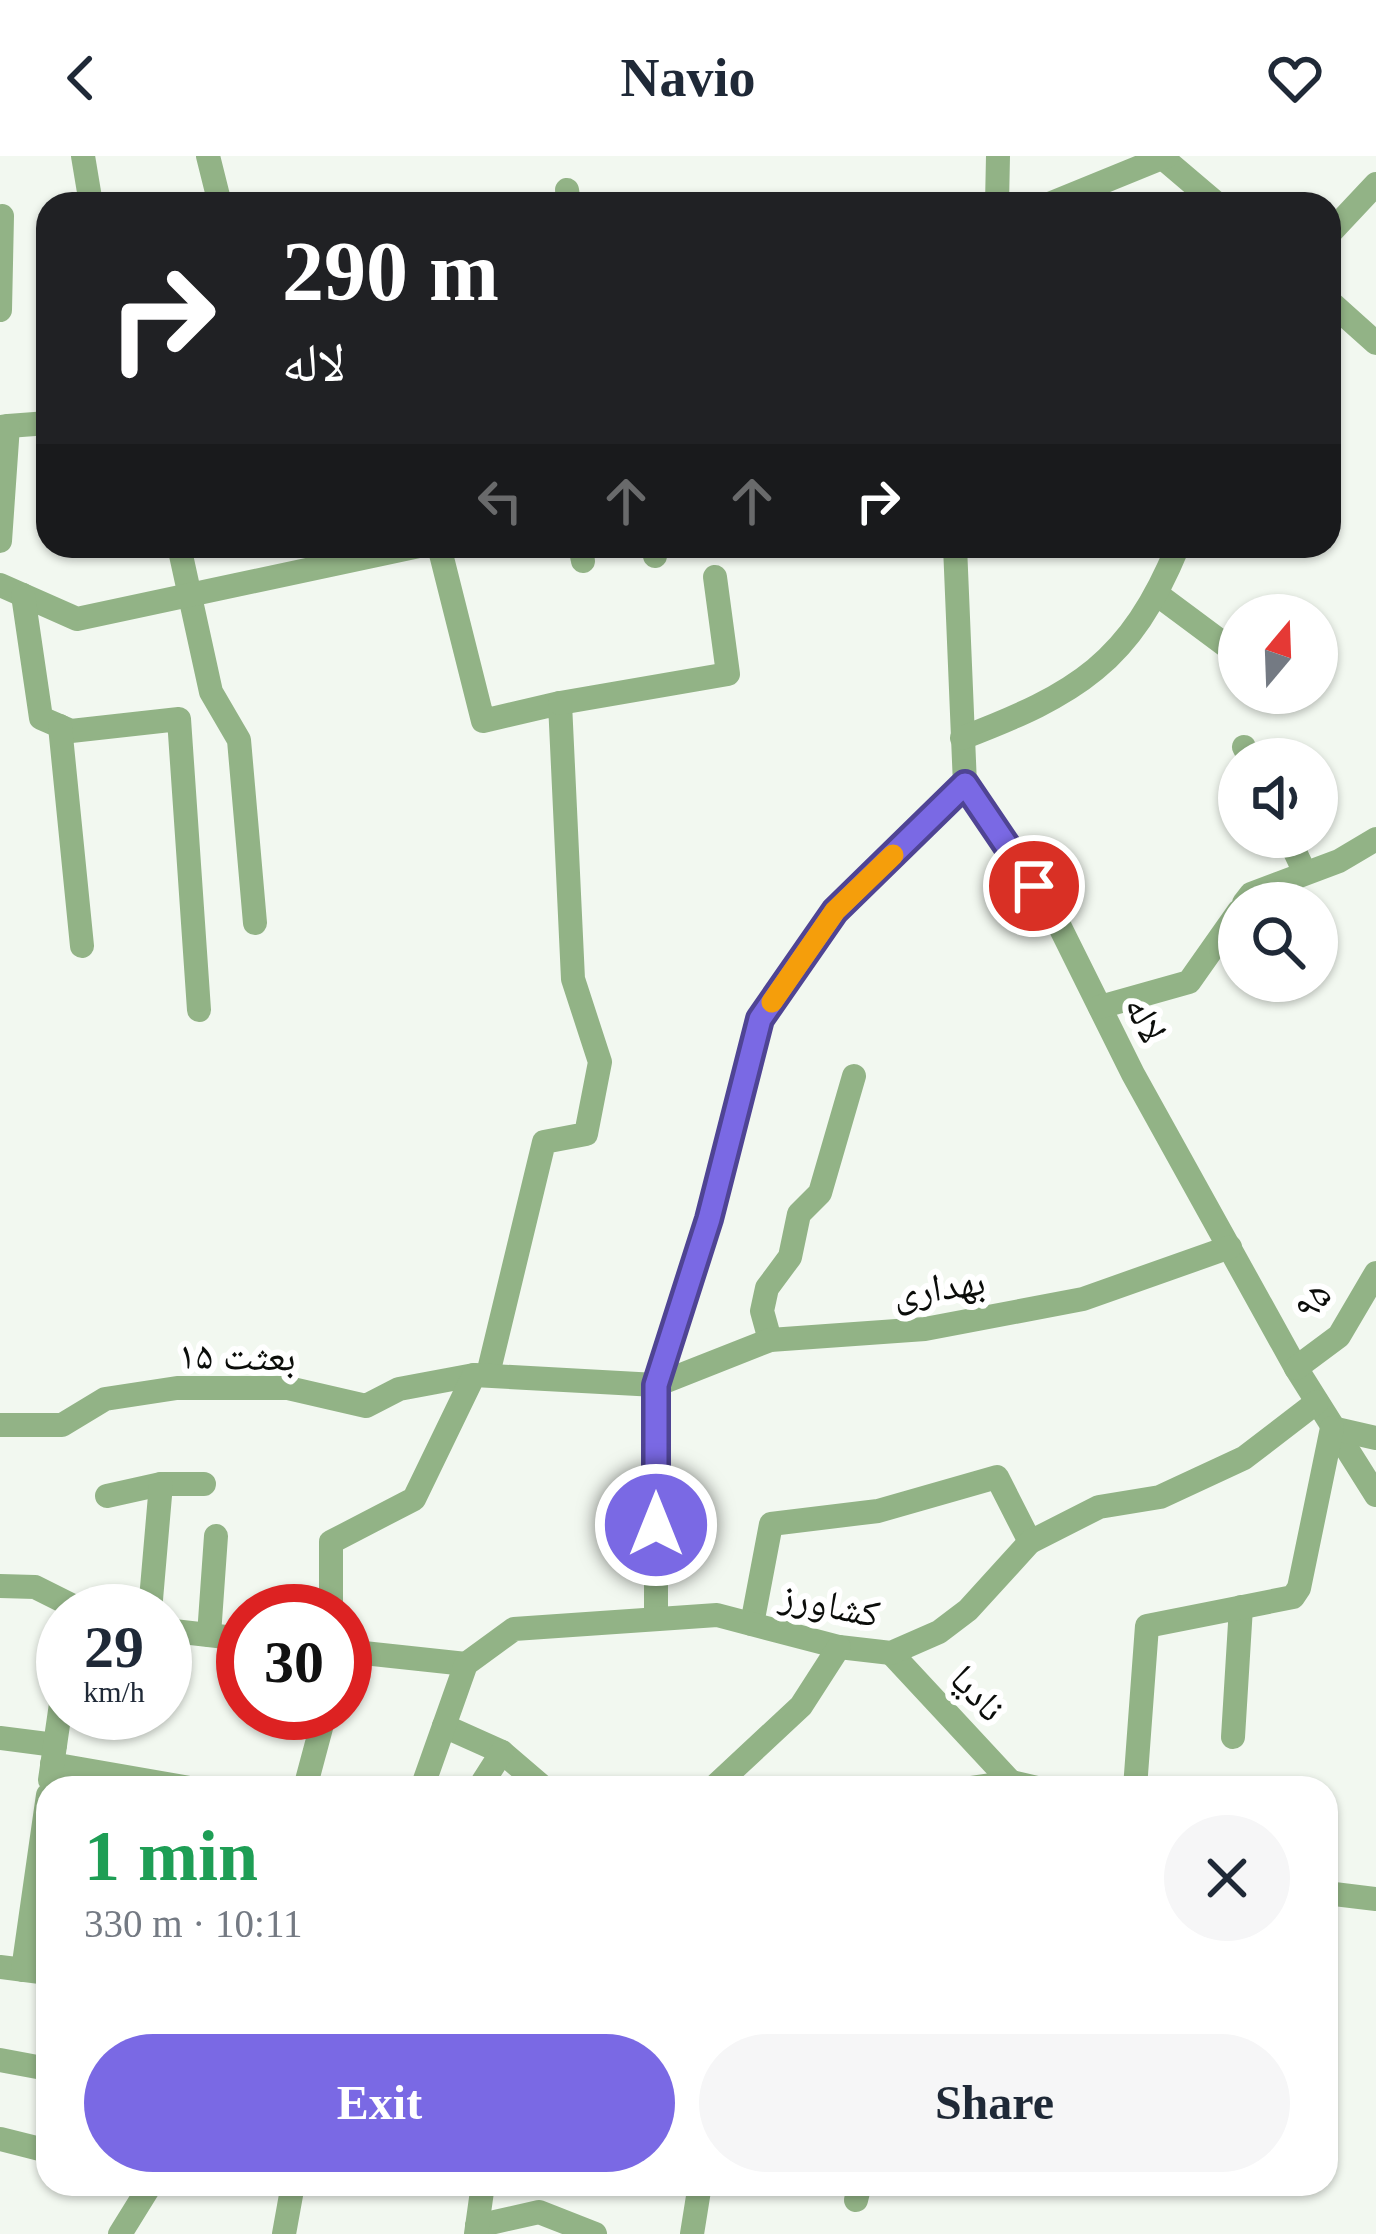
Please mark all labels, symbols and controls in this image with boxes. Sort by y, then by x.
icon: back [48,45,114,111]
icon: heart [1262,45,1328,111]
text: Navio [621,48,756,108]
text: 290 m [282,225,499,318]
icon: right [84,240,240,396]
text: لاله [282,333,346,393]
icon: left [467,468,533,534]
icon: ahead [593,468,659,534]
icon: ahead [719,468,785,534]
icon: right [845,468,911,534]
north arrow [1218,594,1338,714]
map controls [1218,594,1338,1002]
button: sound [1218,738,1338,858]
pin [983,835,1085,937]
icon: arrive [1001,853,1067,919]
button: search [1218,882,1338,1002]
street label: لاله [1116,989,1176,1049]
street label: بهداری [890,1259,988,1317]
street label: ۹۵ [1284,1274,1340,1328]
street label: بعثت ۱۵ [178,1333,296,1379]
position arrow [593,1462,719,1588]
street label: کشاورز [776,1572,884,1635]
speed limit sign: 30 [216,1584,372,1740]
text: 29 [84,1614,144,1680]
street label: نادیا [941,1656,1014,1730]
text: km/h [83,1675,145,1708]
button: close [1164,1815,1290,1941]
text: 1 min [84,1816,258,1896]
text: 330 m · 10:11 [84,1902,302,1945]
button: Exit [84,2034,675,2172]
button: Share [699,2034,1290,2172]

